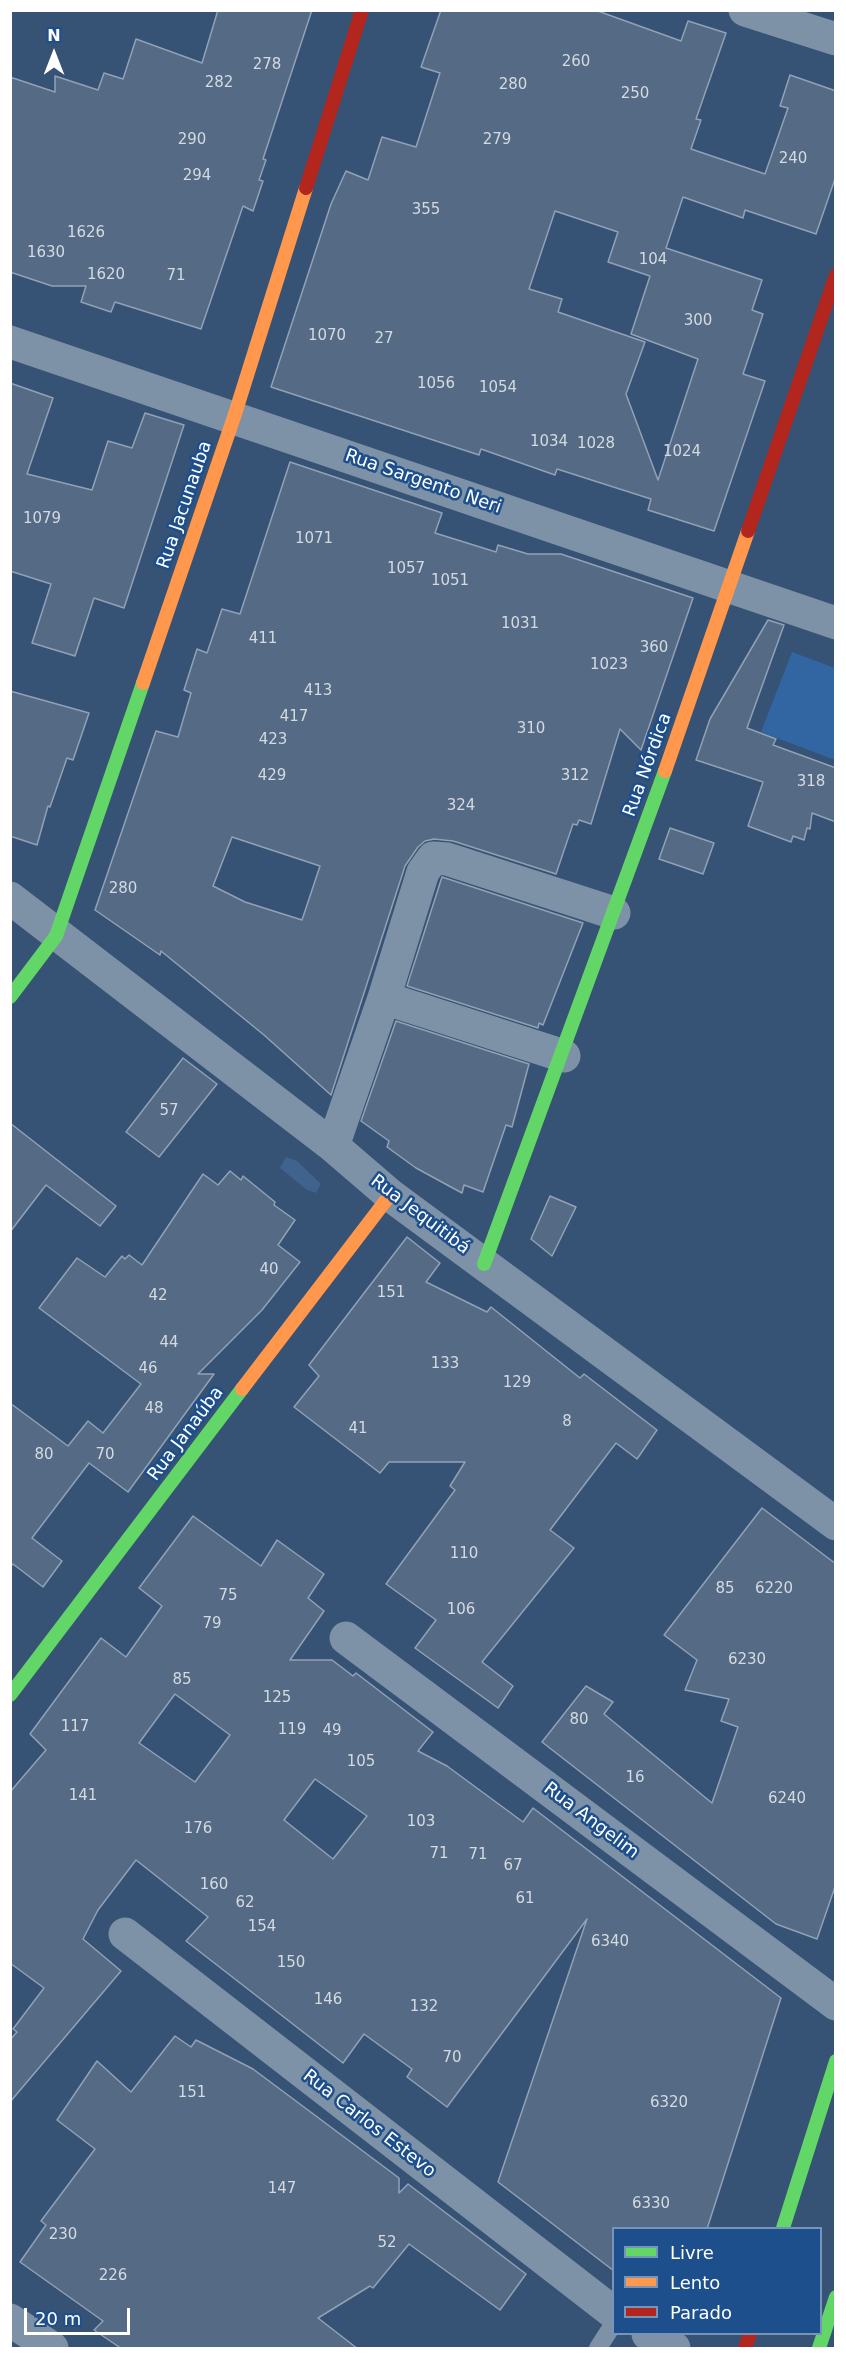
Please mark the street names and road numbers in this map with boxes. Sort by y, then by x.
street label: Rua Jacunauba [153,438,217,572]
street label: Rua Sargento Neri [342,445,504,519]
street label: Rua Nórdica [619,710,677,820]
street label: Rua Jequitibá [366,1171,474,1259]
street label: Rua Janaúba [144,1383,228,1485]
street label: Rua Angelim [539,1778,643,1864]
street label: Rua Carlos Estevo [298,2065,440,2183]

